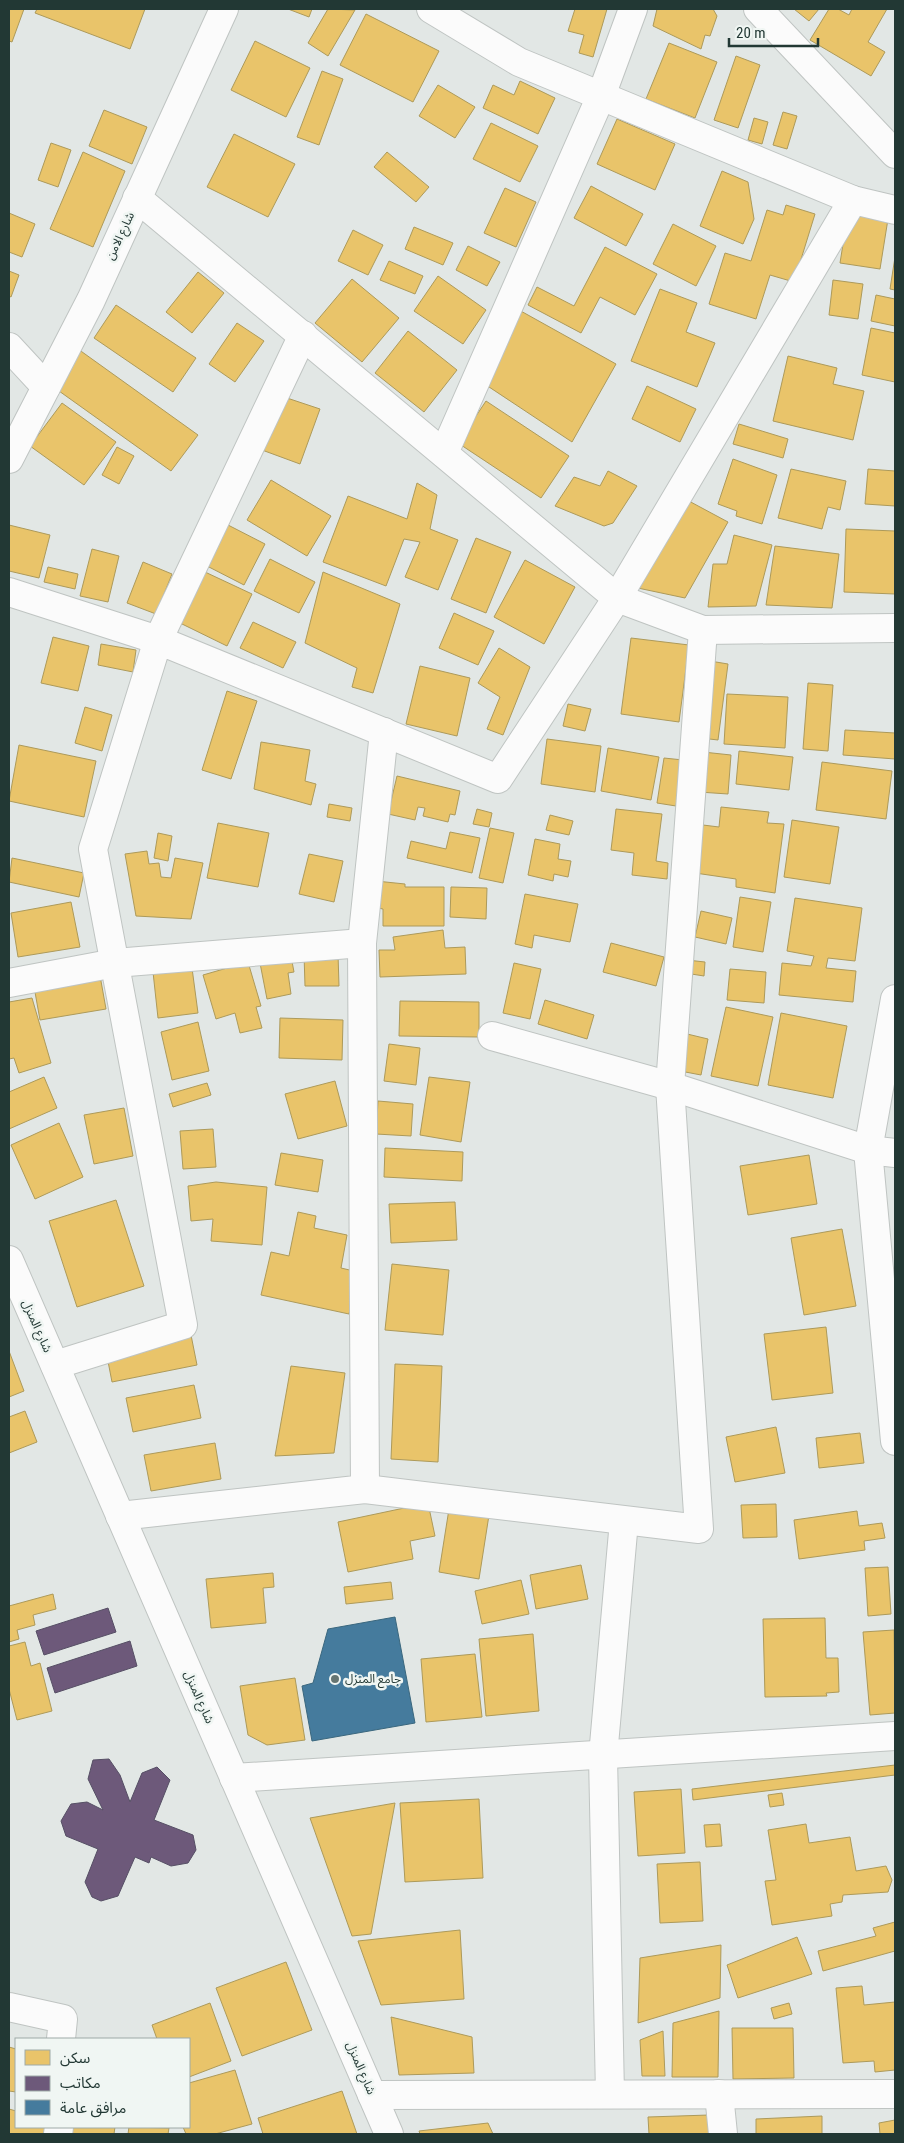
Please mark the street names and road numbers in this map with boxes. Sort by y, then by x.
street label: شارع الامن [103,210,139,263]
street label: شارع المنزل [17,1297,55,1355]
street label: شارع المنزل [179,1668,217,1726]
street label: شارع المنزل [342,2039,378,2097]

